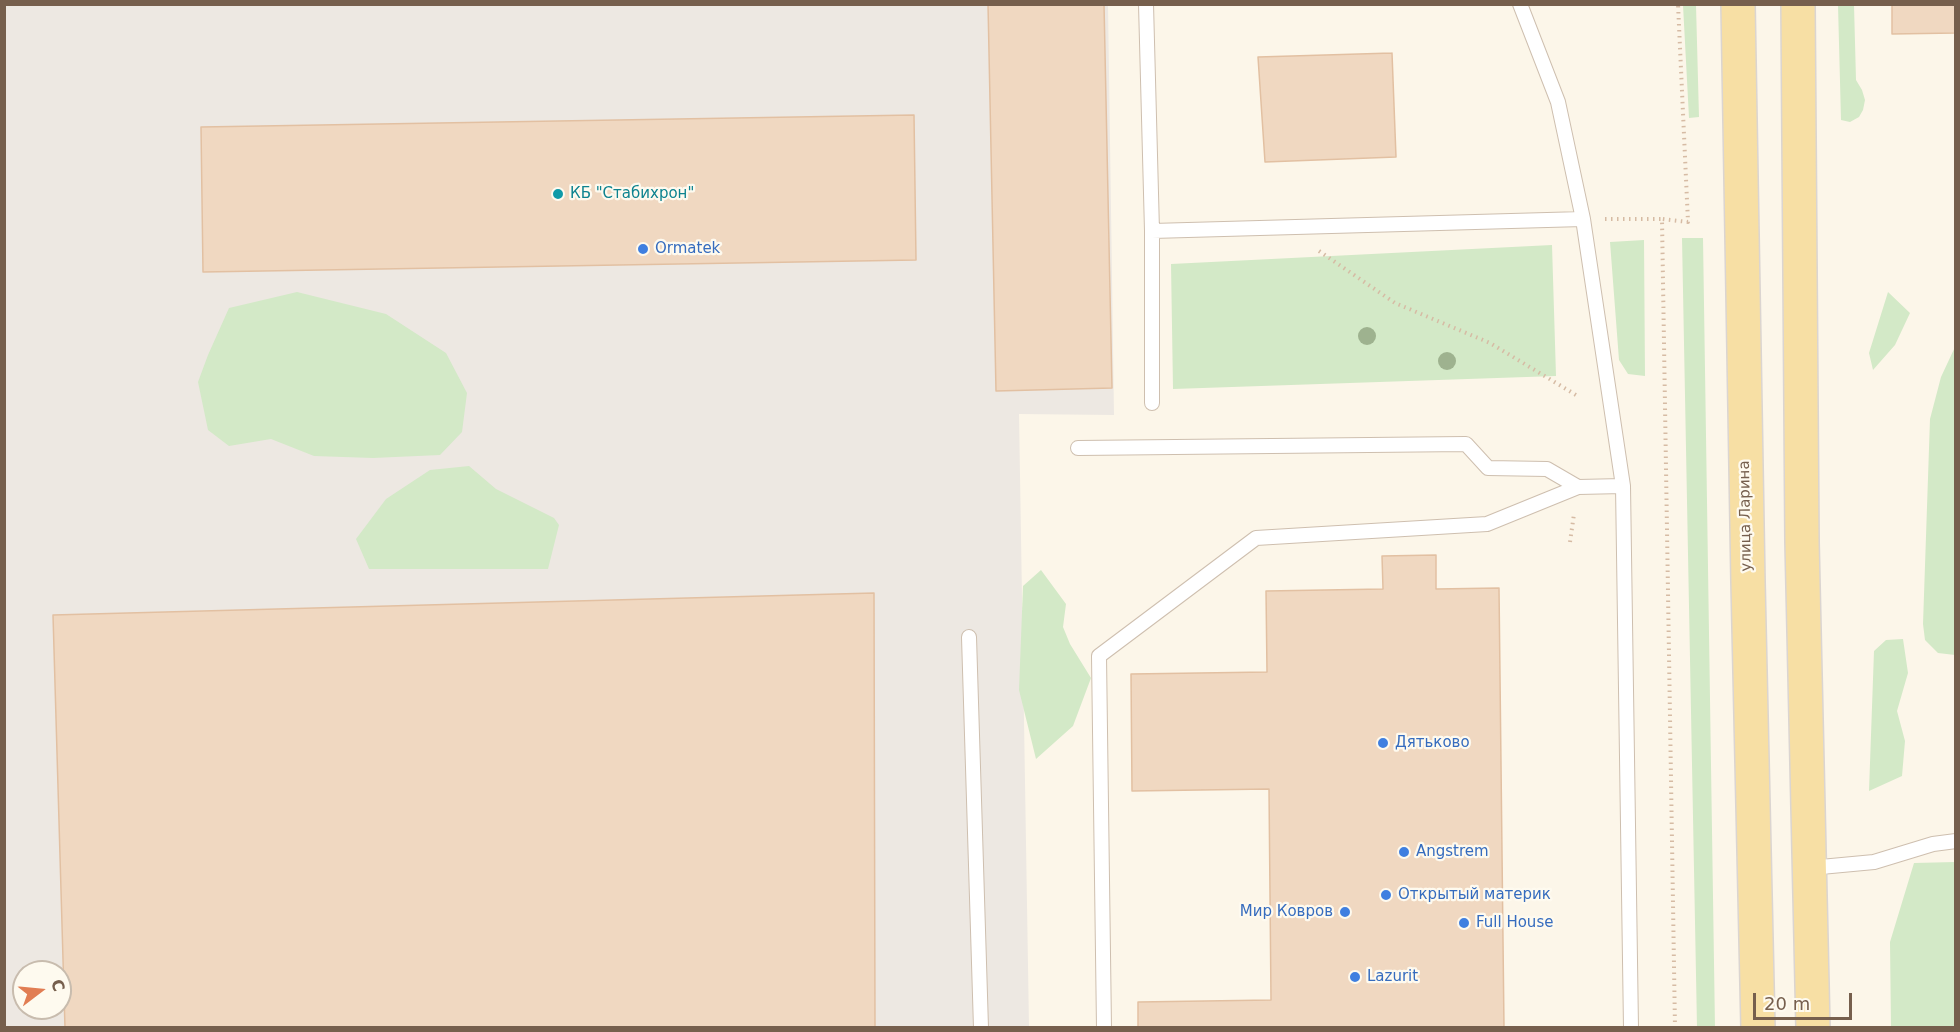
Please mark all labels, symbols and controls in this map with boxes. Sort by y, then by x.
place label: КБ "Стабихрон" [570,185,694,203]
marker: КБ "Стабихрон" [551,187,565,201]
place label: Ormatek [655,240,720,258]
marker: Ormatek [636,242,650,256]
street label: улица Ларина [1736,460,1756,572]
place label: Дятьково [1395,734,1470,752]
marker: Дятьково [1376,736,1390,750]
place label: Angstrem [1416,843,1489,861]
marker: Angstrem [1397,845,1411,859]
place label: Открытый материк [1398,886,1551,904]
marker: Открытый материк [1379,888,1393,902]
place label: Мир Ковров [1240,903,1333,921]
marker: Мир Ковров [1338,905,1352,919]
place label: Full House [1476,914,1553,932]
marker: Full House [1457,916,1471,930]
north arrow [12,960,72,1020]
place label: Lazurit [1367,968,1418,986]
marker: Lazurit [1348,970,1362,984]
text: С [47,977,69,994]
scale bar [1756,981,1855,1019]
text: 20 m [1764,993,1810,1014]

